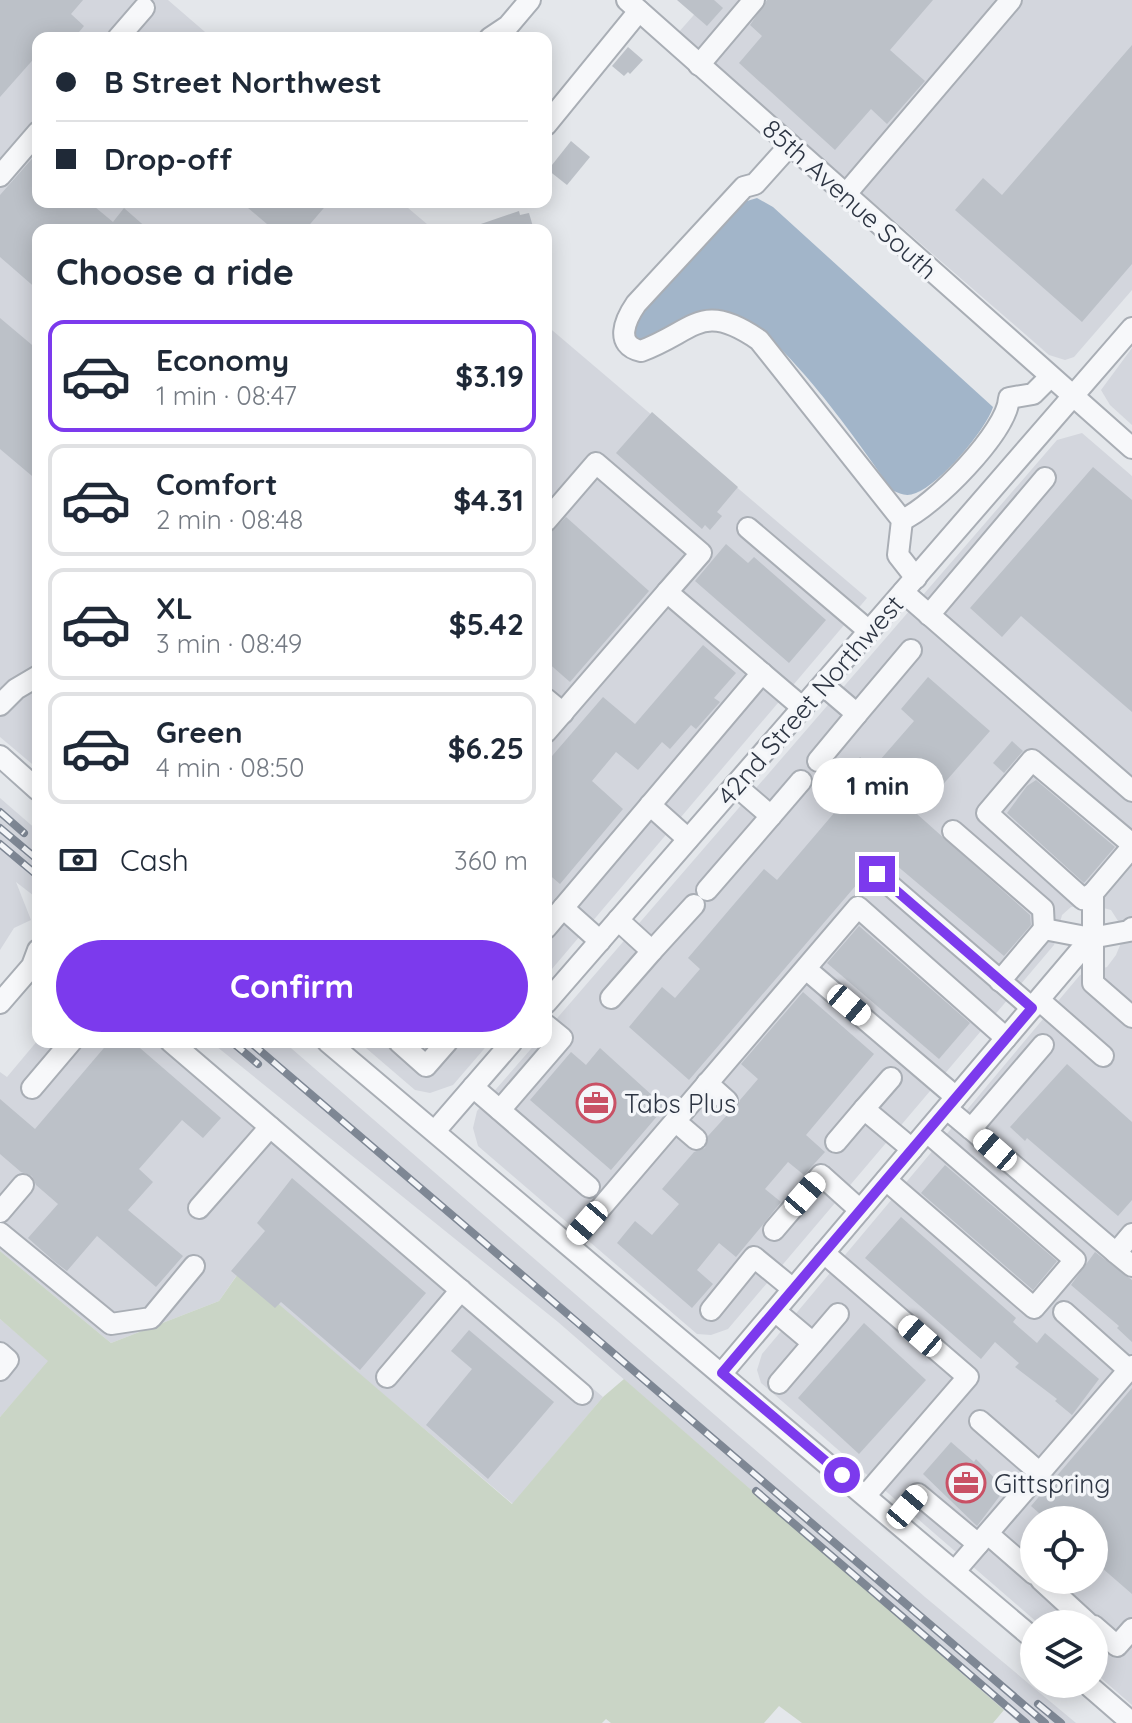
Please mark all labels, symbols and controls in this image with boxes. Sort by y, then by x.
text: B Street Northwest [104,63,382,101]
street label: 85th Avenue South [756,112,944,286]
text: Drop-off [104,140,232,178]
text: Choose a ride [56,249,294,294]
icon: car [60,340,132,412]
text: Economy [156,341,289,379]
text: $3.19 [455,357,524,395]
text: 1 min · 08:47 [156,379,297,412]
icon: car [60,464,132,536]
text: Comfort [156,465,277,503]
text: $4.31 [453,481,524,519]
text: 2 min · 08:48 [156,503,303,536]
icon: car [60,588,132,660]
street label: 42nd Street Northwest [710,588,910,812]
text: XL [156,589,193,627]
text: $5.42 [449,605,524,643]
text: 3 min · 08:49 [156,627,302,660]
icon: car [60,712,132,784]
text: Green [156,713,243,751]
text: $6.25 [448,729,524,767]
text: 4 min · 08:50 [156,751,304,784]
callout: 1 min [811,758,943,814]
text: 1 min [847,769,910,802]
icon: cash [56,838,100,882]
text: Cash [120,841,189,879]
text: 360 m [454,844,528,877]
route end [859,856,895,892]
button: Confirm [56,940,528,1032]
car [823,980,875,1030]
office icon: Tabs Plus [575,1082,617,1124]
place label: Tabs Plus [624,1087,736,1120]
car [969,1125,1021,1175]
car [780,1168,830,1220]
car [562,1197,612,1249]
car [894,1311,946,1361]
route start [824,1457,860,1493]
office icon: Gittspring [945,1462,987,1504]
place label: Gittspring [994,1467,1111,1500]
car [882,1481,932,1533]
map controls [1020,1506,1108,1698]
button: locate [1020,1506,1108,1594]
button: layers [1020,1610,1108,1698]

